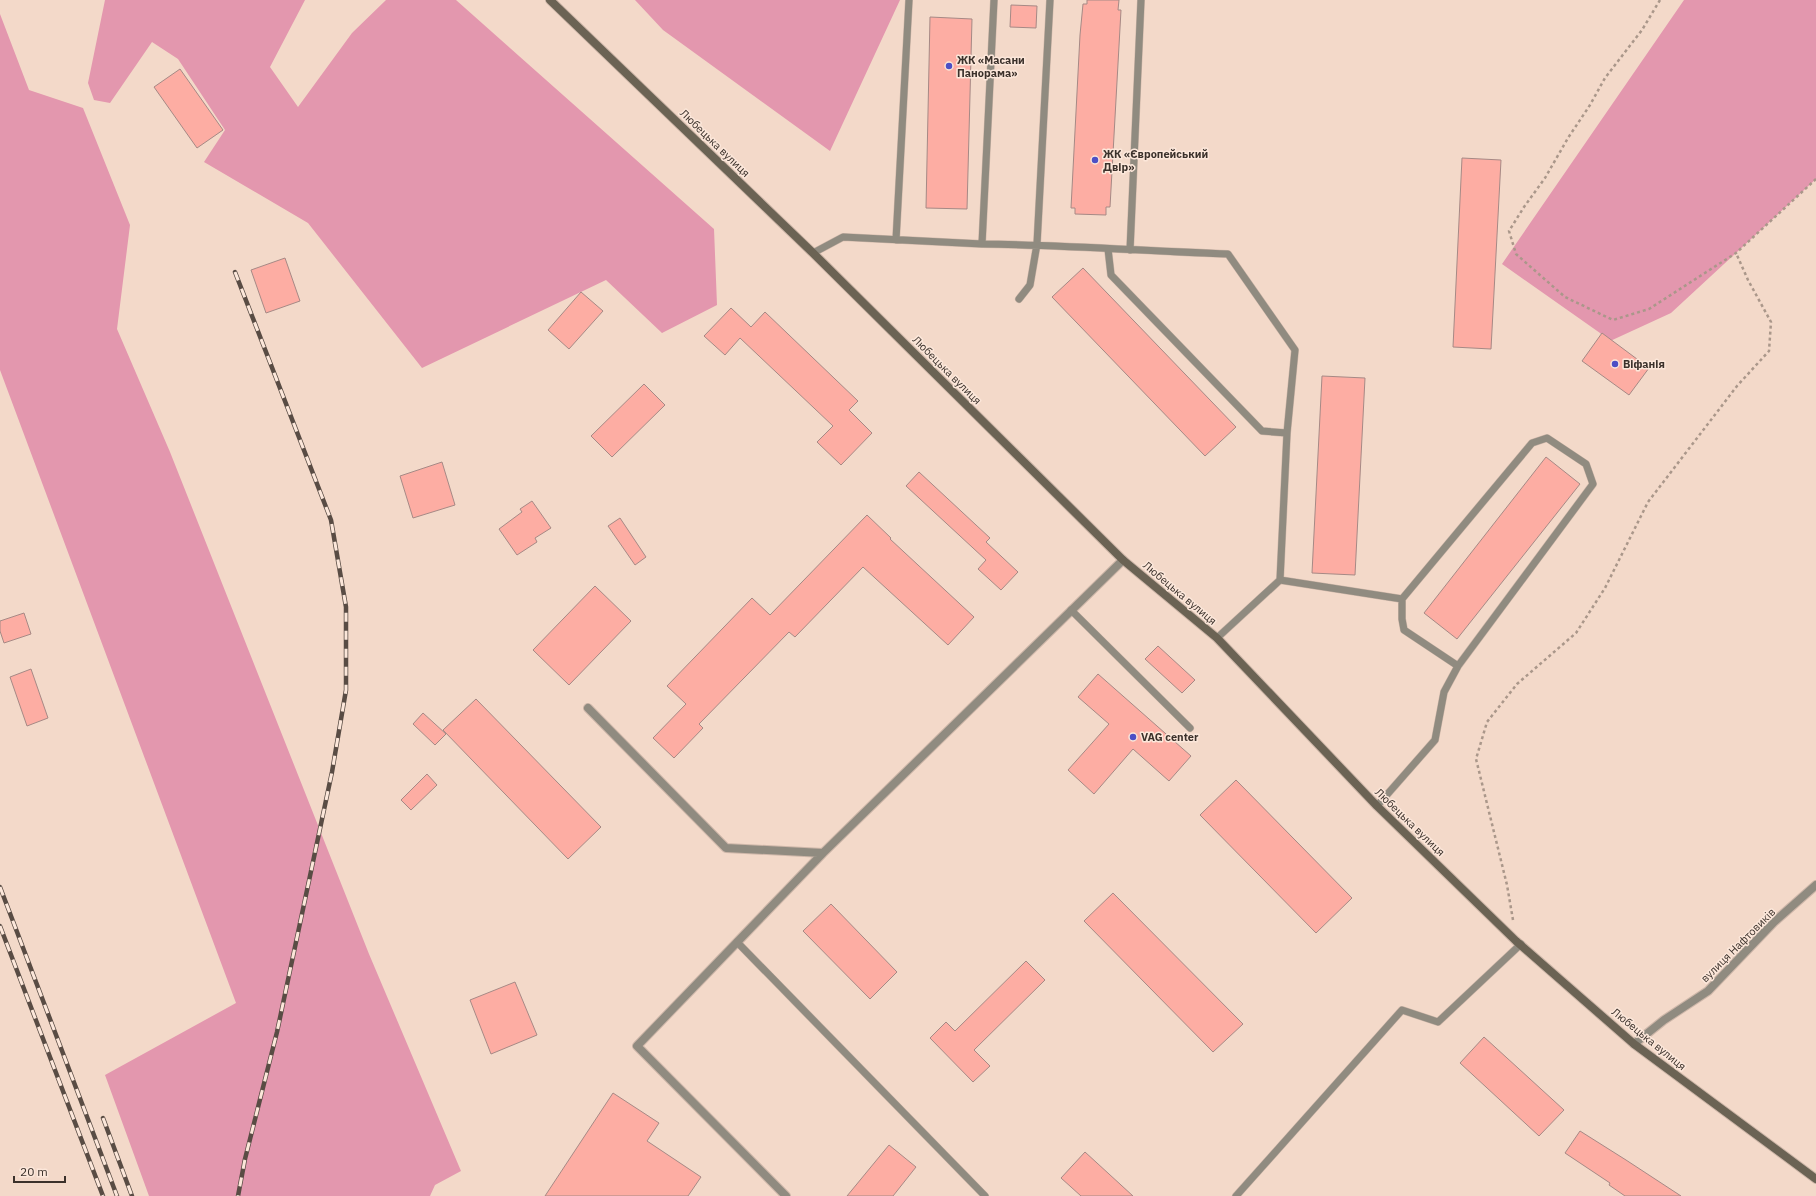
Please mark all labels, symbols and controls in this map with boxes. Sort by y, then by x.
place label: ЖК «Масани Панорама» [957,53,1025,80]
marker: ЖК «Масани Панорама» [944,61,954,71]
street label: Любецька вулиця [677,106,753,180]
place label: ЖК «Європейський Двір» [1103,147,1208,174]
marker: ЖК «Європейський Двір» [1090,155,1100,165]
street label: Любецька вулиця [910,333,984,407]
place label: Віфанія [1623,357,1665,371]
marker: Віфанія [1610,359,1620,369]
street label: Любецька вулиця [1140,558,1220,628]
place label: VAG center [1141,730,1199,744]
marker: VAG center [1128,732,1138,742]
street label: Любецька вулиця [1372,785,1448,859]
street label: вулиця Нафтовиків [1698,905,1778,985]
street label: Любецька вулиця [1609,1005,1689,1073]
scale bar [14,1158,65,1184]
text: 20 m [20,1164,48,1179]

